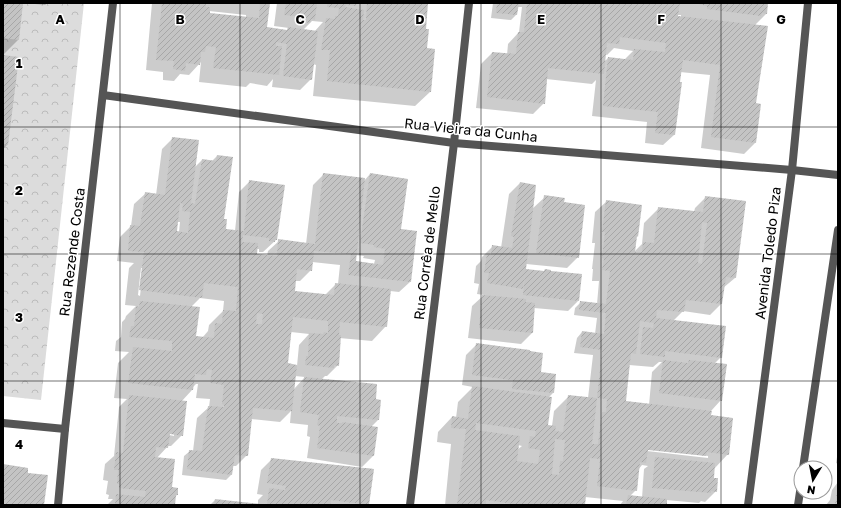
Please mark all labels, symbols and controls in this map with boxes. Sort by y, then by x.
text: A [55,11,65,27]
text: B [175,11,185,27]
text: C [295,11,305,27]
text: D [415,11,425,27]
text: E [537,11,545,27]
text: F [657,11,665,27]
text: G [776,11,786,27]
text: 1 [16,55,23,71]
street label: Rua Vieira da Cunha [404,114,539,145]
text: 2 [15,182,23,198]
street label: Rua Corrêa de Mello [410,185,443,321]
street label: Avenida Toledo Piza [751,186,784,320]
street label: Rua Rezende Costa [55,187,88,317]
text: 3 [15,309,23,325]
text: 4 [15,436,23,452]
north arrow [793,460,833,500]
text: N [806,483,816,497]

